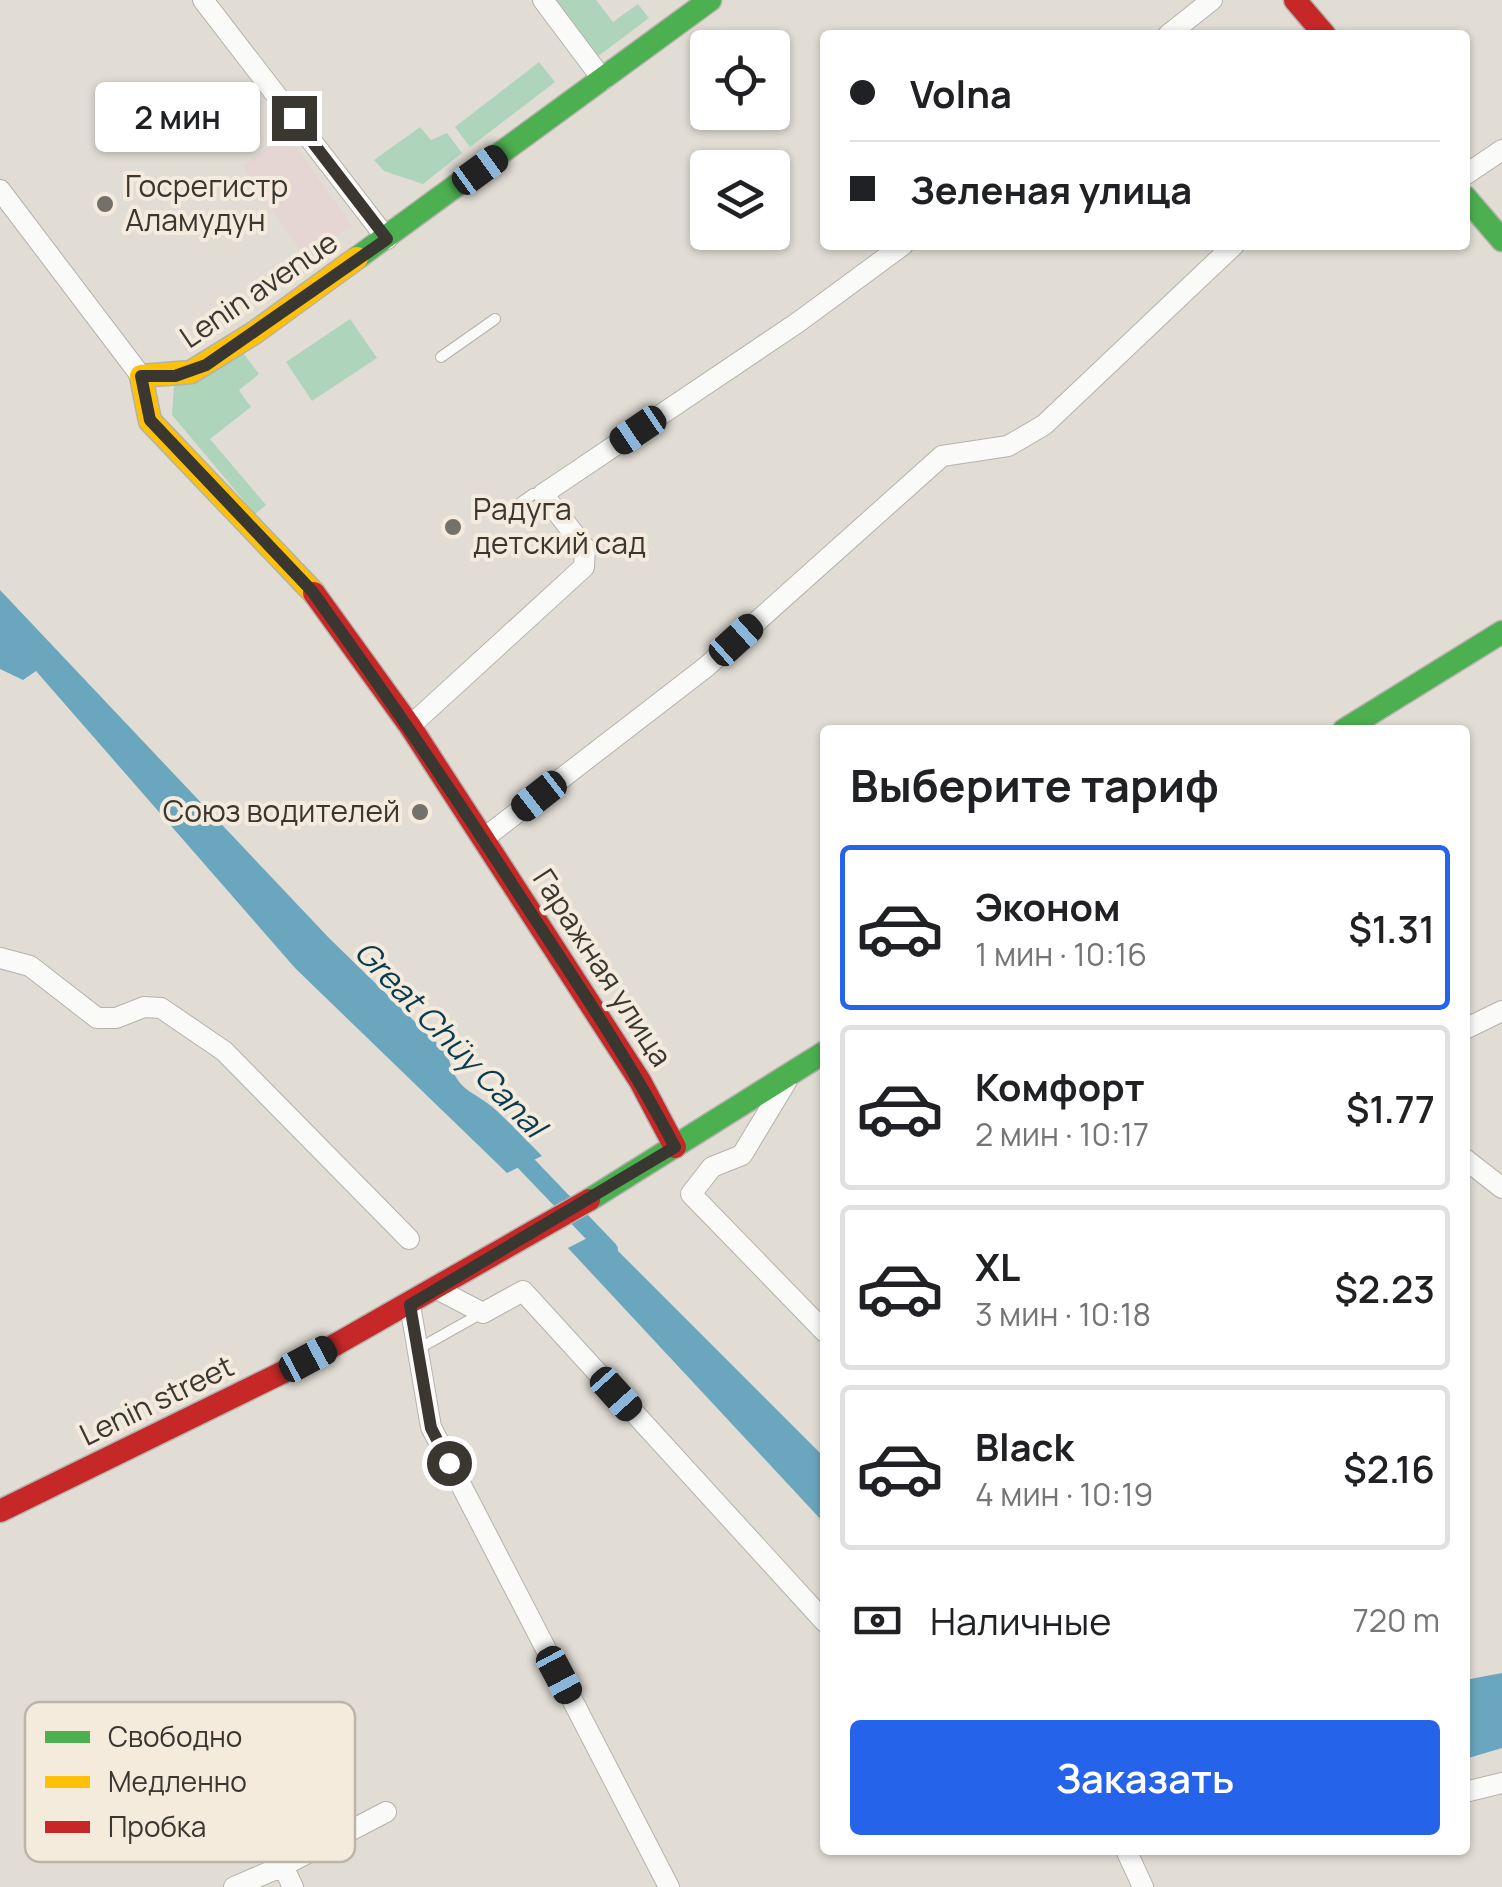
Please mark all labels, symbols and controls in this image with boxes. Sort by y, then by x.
map controls [690,30,790,250]
button: locate [690,30,790,130]
text: Volna [910,67,1012,119]
callout: 2 мин [94,83,259,153]
text: 2 мин [134,95,221,139]
route end [272,96,317,141]
car [447,140,513,200]
button: layers [690,150,790,250]
text: Зеленая улица [910,163,1192,215]
place label: Госрегистр Аламудун [125,165,288,240]
marker: Госрегистр Аламудун [94,193,116,215]
street label: Lenin avenue [171,221,345,357]
car [605,401,671,459]
place label: Радуга детский сад [473,488,646,563]
marker: Радуга детский сад [442,516,464,538]
car [704,609,768,671]
text: Выберите тариф [850,754,1219,816]
car [506,766,572,826]
place label: Союз водителей [163,790,400,831]
marker: Союз водителей [409,801,431,823]
street label: Гаражная улица [524,861,682,1074]
text: Эконом [975,880,1121,932]
icon: car [855,883,945,973]
text: $1.31 [1348,902,1435,954]
water label: Great Chüy Canal [345,930,559,1149]
text: 1 мин · 10:16 [975,932,1147,976]
text: Комфорт [975,1060,1145,1112]
icon: car [855,1063,945,1153]
text: $1.77 [1346,1082,1435,1134]
text: 2 мин · 10:17 [975,1112,1149,1156]
text: XL [975,1240,1020,1292]
icon: car [855,1243,945,1333]
text: $2.23 [1334,1262,1435,1314]
text: 3 мин · 10:18 [975,1292,1151,1336]
car [274,1332,342,1386]
street label: Lenin street [73,1345,240,1455]
car [585,1362,647,1426]
text: Black [975,1420,1074,1472]
icon: car [855,1423,945,1513]
route start [427,1441,472,1486]
text: $2.16 [1343,1442,1435,1494]
text: 4 мин · 10:19 [975,1472,1153,1516]
icon: cash [850,1593,905,1648]
text: Наличные [930,1594,1111,1646]
text: 720 m [1353,1598,1440,1642]
car [532,1641,586,1709]
legend [25,1702,355,1862]
text: Свободно [108,1717,242,1755]
button: Заказать [850,1720,1440,1835]
text: Медленно [108,1762,247,1800]
text: Пробка [108,1807,206,1845]

